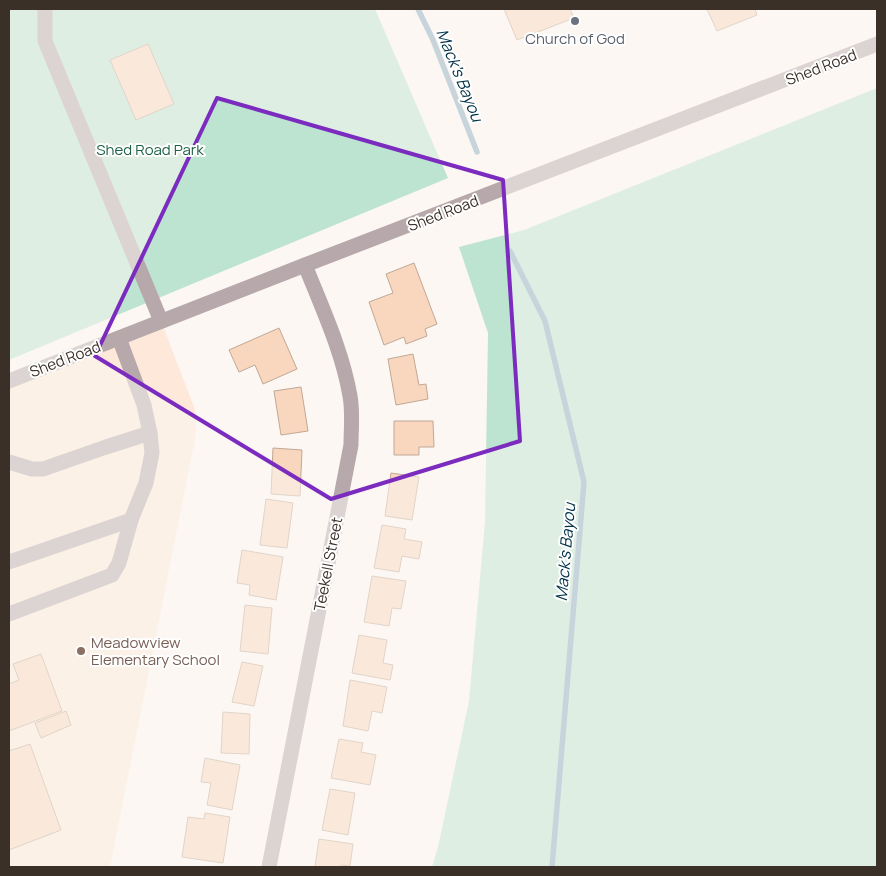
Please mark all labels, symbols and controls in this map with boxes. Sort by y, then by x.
marker: Church of God [569,15,581,27]
water label: Mack's Bayou [431,25,489,126]
place label: Church of God [525,28,625,49]
street label: Shed Road [783,44,859,90]
park label: Shed Road Park [96,139,204,160]
street label: Shed Road [405,190,481,236]
street label: Shed Road [27,336,103,382]
water label: Mack's Bayou [550,501,580,602]
street label: Teekell Street [309,515,347,613]
place label: Meadowview Elementary School [91,632,220,670]
marker: Meadowview Elementary School [75,645,87,657]

